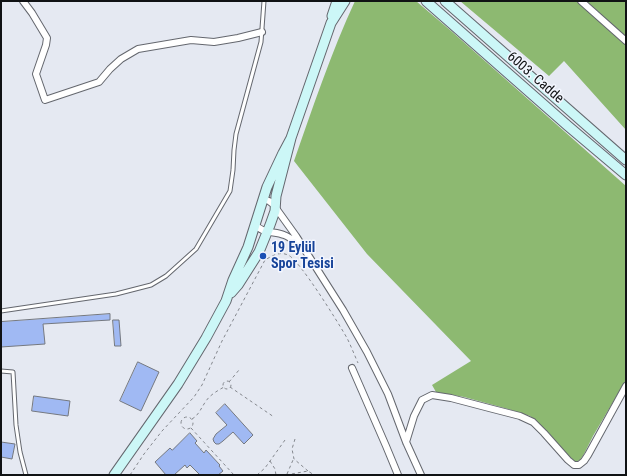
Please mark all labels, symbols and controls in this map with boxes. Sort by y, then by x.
street label: 6003. Cadde [503,49,567,107]
place label: 19 Eylül Spor Tesisi [271,240,334,272]
marker: 19 Eylül Spor Tesisi [258,251,268,261]

